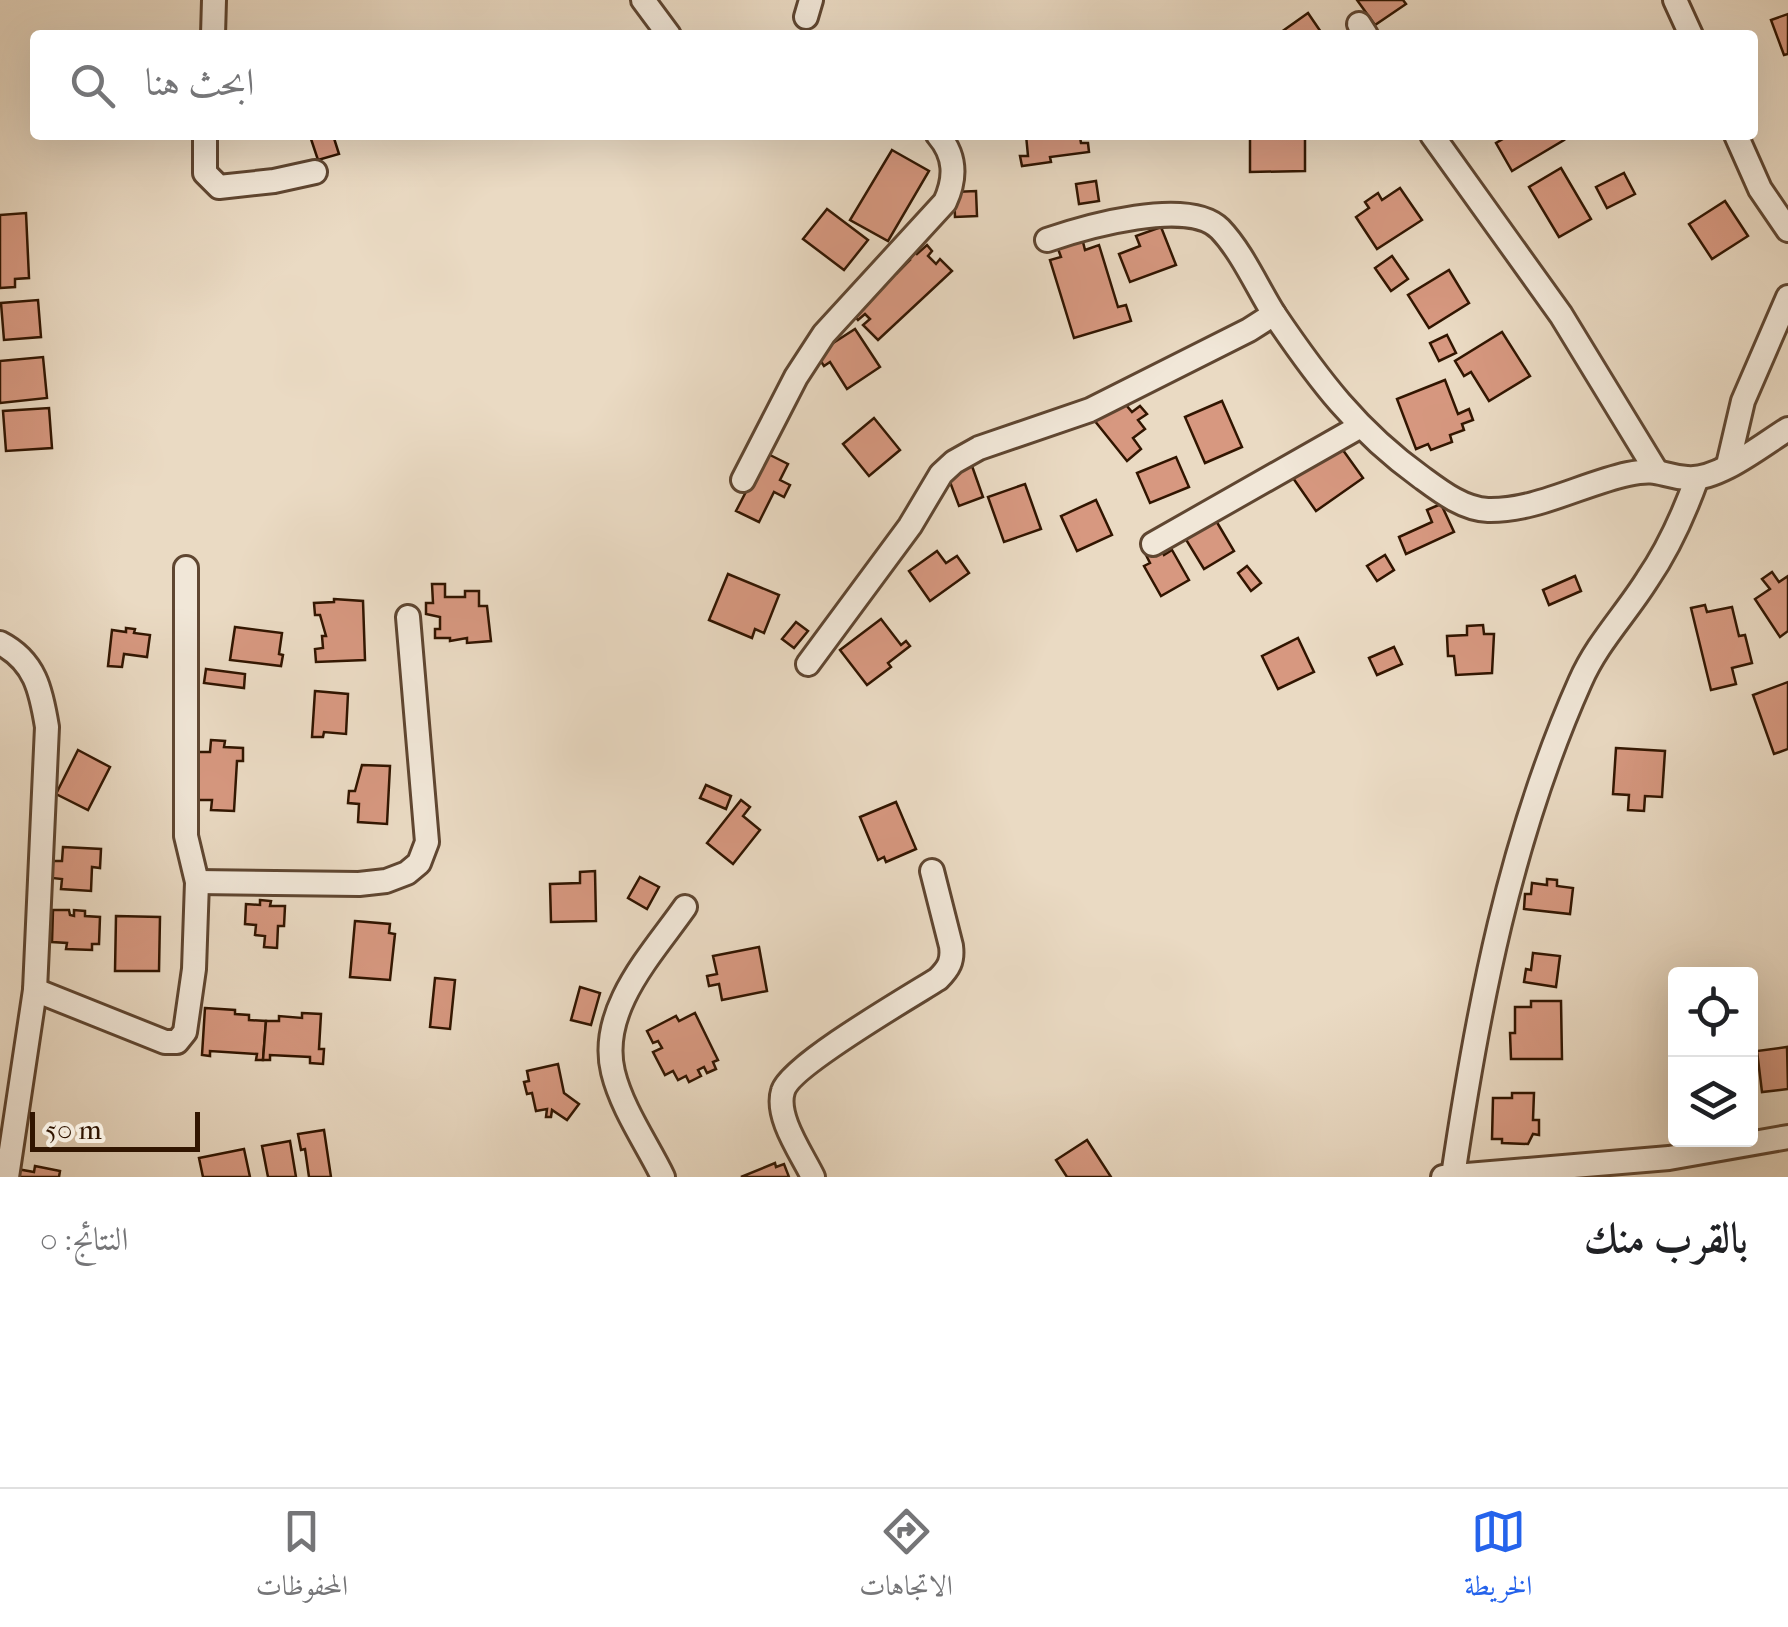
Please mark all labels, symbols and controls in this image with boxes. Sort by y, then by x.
search box [30,30,1758,140]
icon: search [65,58,120,113]
text: ابحث هنا [145,60,255,105]
map controls [1668,967,1758,1147]
button: locate [1668,967,1758,1057]
button: layers [1668,1057,1758,1147]
scale bar [30,1107,200,1152]
text: 50 m [45,1113,102,1146]
text: بالقرب منك [1584,1214,1748,1263]
text: النتائج: 0 [40,1221,128,1258]
tab: المحفوظات [256,1504,348,1613]
tab: الاتجاهات [859,1504,953,1613]
tab: الخريطة [1464,1504,1532,1613]

